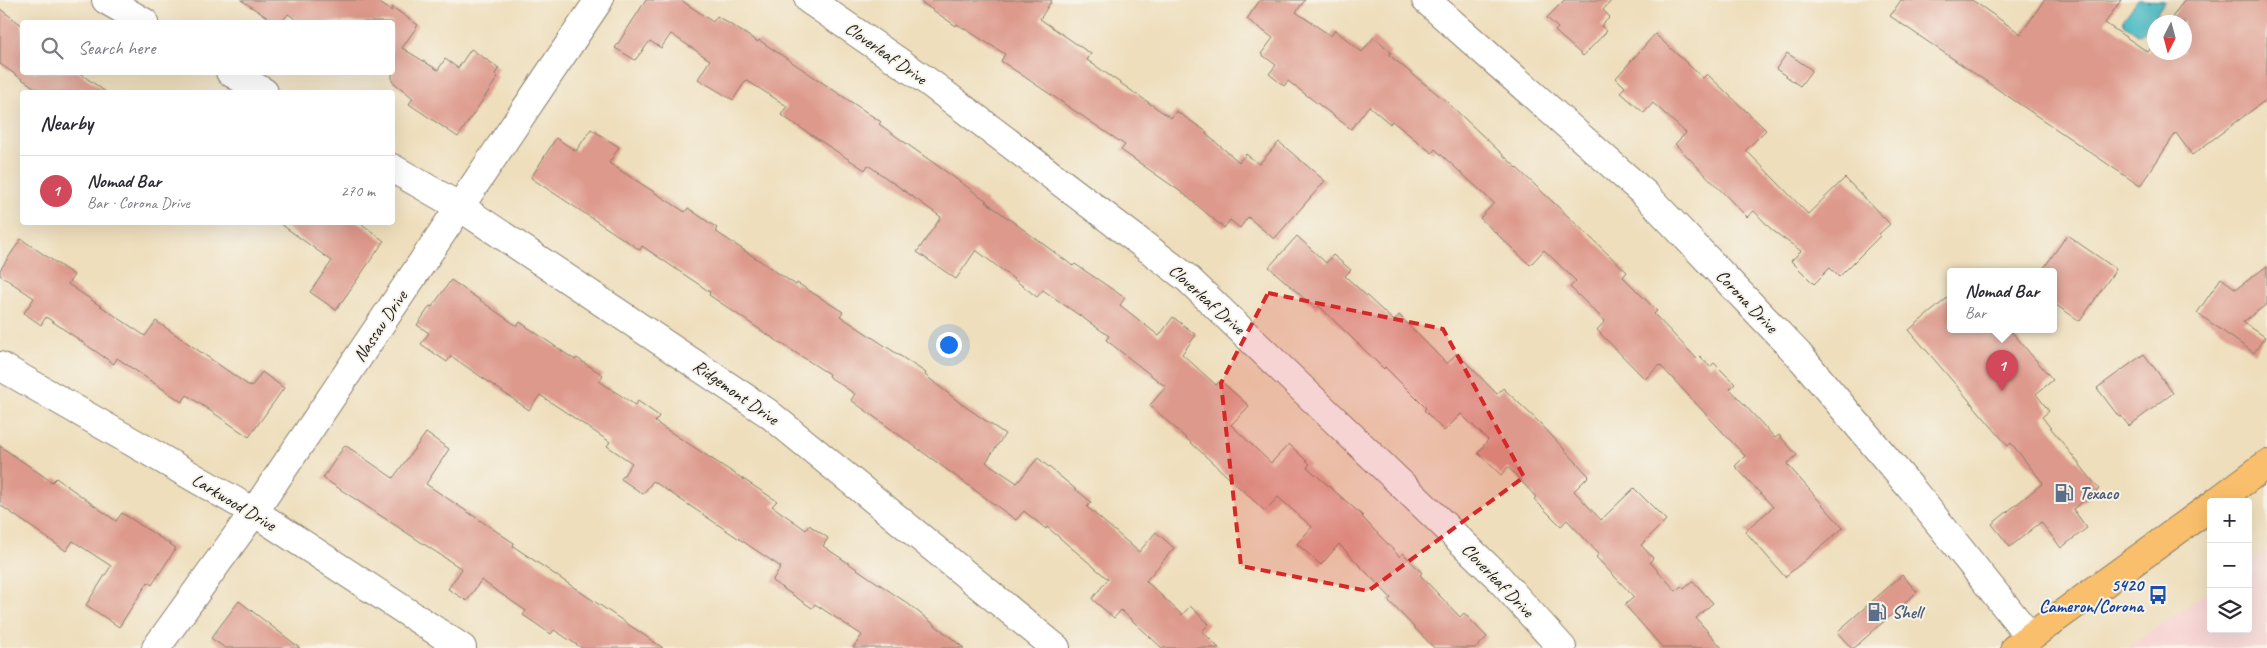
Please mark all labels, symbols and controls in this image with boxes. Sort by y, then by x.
north arrow [2147,15,2192,60]
street label: Cloverleaf Drive [841,17,932,90]
search box [20,20,395,75]
icon: search [38,34,66,62]
text: Search here [78,36,155,60]
text: Nearby [40,110,93,136]
text: Nomad Bar [87,169,161,193]
text: 1 [52,181,60,201]
text: 270 m [341,181,375,201]
text: Bar · Corona Drive [87,193,190,213]
street label: Cloverleaf Drive [1164,259,1250,340]
street label: Corona Drive [1711,265,1783,338]
popup [1947,268,2057,333]
text: Nomad Bar [1965,279,2039,303]
street label: Nassau Drive [348,285,413,366]
text: Bar [1965,303,1986,323]
your location [936,332,962,358]
pin: 1 [1986,350,2018,391]
street label: Ridgemont Drive [689,354,784,430]
street label: Larkwood Drive [188,468,281,536]
fuel station icon: Texaco [2053,482,2075,504]
place label: Texaco [2079,482,2120,504]
map controls [2207,498,2252,633]
button: + [2207,498,2252,543]
street label: Cloverleaf Drive [1457,538,1540,623]
button: − [2207,543,2252,588]
place label: 5420 Cameron/Corona [2039,574,2145,617]
bus stop icon: 5420 Cameron/Corona [2147,584,2169,606]
button: layers [2207,588,2252,633]
fuel station icon: Shell [1866,601,1888,623]
place label: Shell [1892,601,1926,623]

